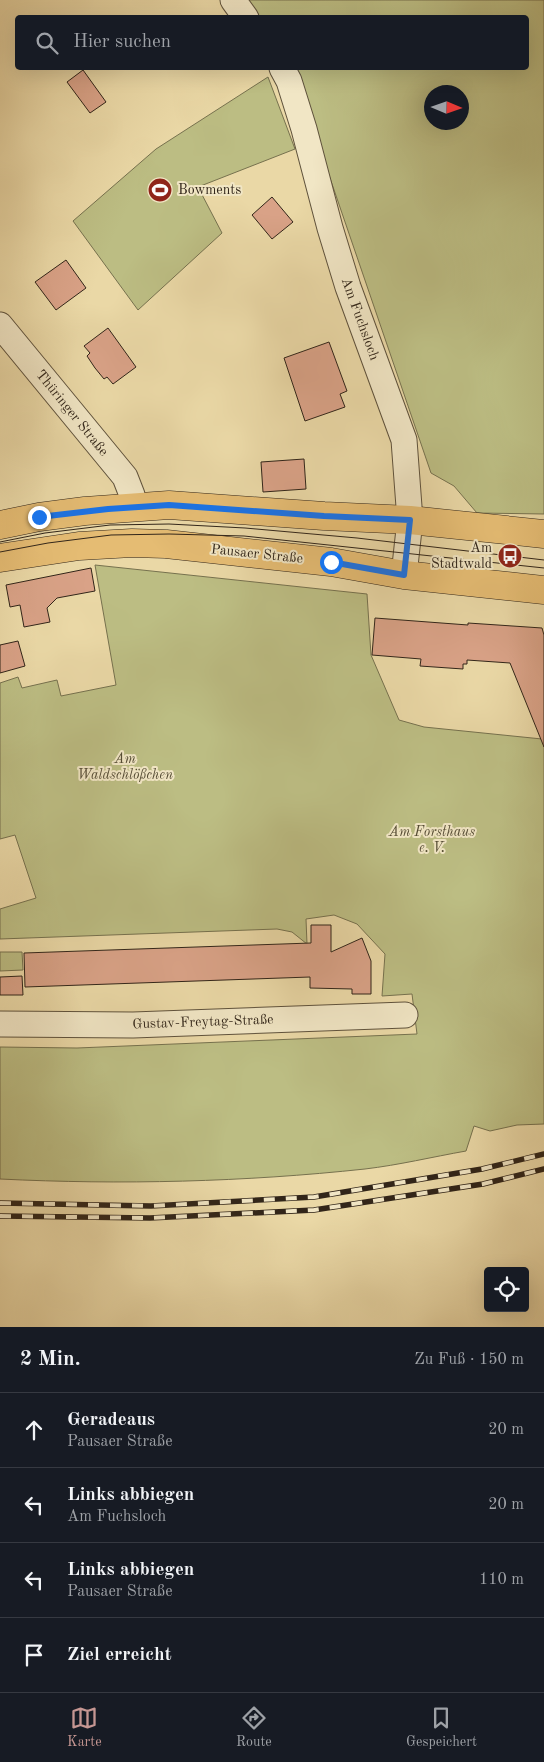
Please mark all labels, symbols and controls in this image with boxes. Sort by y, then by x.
search box [15,15,529,70]
icon: search [33,29,61,57]
text: Hier suchen [73,33,171,52]
north arrow [424,85,469,130]
sports icon: Bowments [147,177,173,203]
place label: Bowments [178,183,241,197]
street label: Am Fuchsloch [339,276,382,363]
street label: Thüringer Straße [33,367,111,459]
route end [28,506,51,529]
place label: Am Stadtwald [431,541,492,571]
street label: Pausaer Straße [210,542,304,566]
bus stop icon: Am Stadtwald [497,543,523,569]
route start [320,551,343,574]
park label: Am Waldschlößchen [77,752,173,782]
park label: Am Forsthaus e. V. [388,825,475,855]
street label: Gustav-Freytag-Straße [132,1013,274,1031]
map controls [484,1267,529,1312]
button: locate [484,1267,529,1312]
text: 2 Min. [20,1349,81,1370]
text: Zu Fuß · 150 m [414,1352,524,1368]
text: Geradeaus [67,1411,155,1430]
icon: ahead [20,1416,48,1444]
text: 20 m [488,1422,524,1438]
text: Pausaer Straße [67,1434,173,1450]
text: Links abbiegen [67,1486,194,1505]
icon: left [20,1491,48,1519]
text: 20 m [488,1497,524,1513]
text: Am Fuchsloch [67,1509,166,1525]
text: Links abbiegen [67,1561,194,1580]
icon: left [20,1566,48,1594]
text: 110 m [479,1572,524,1588]
text: Pausaer Straße [67,1584,173,1600]
icon: arrive [20,1641,48,1669]
text: Ziel erreicht [67,1646,172,1665]
tab: Karte [67,1704,102,1751]
tab: Route [236,1704,272,1751]
tab: Gespeichert [406,1704,477,1751]

